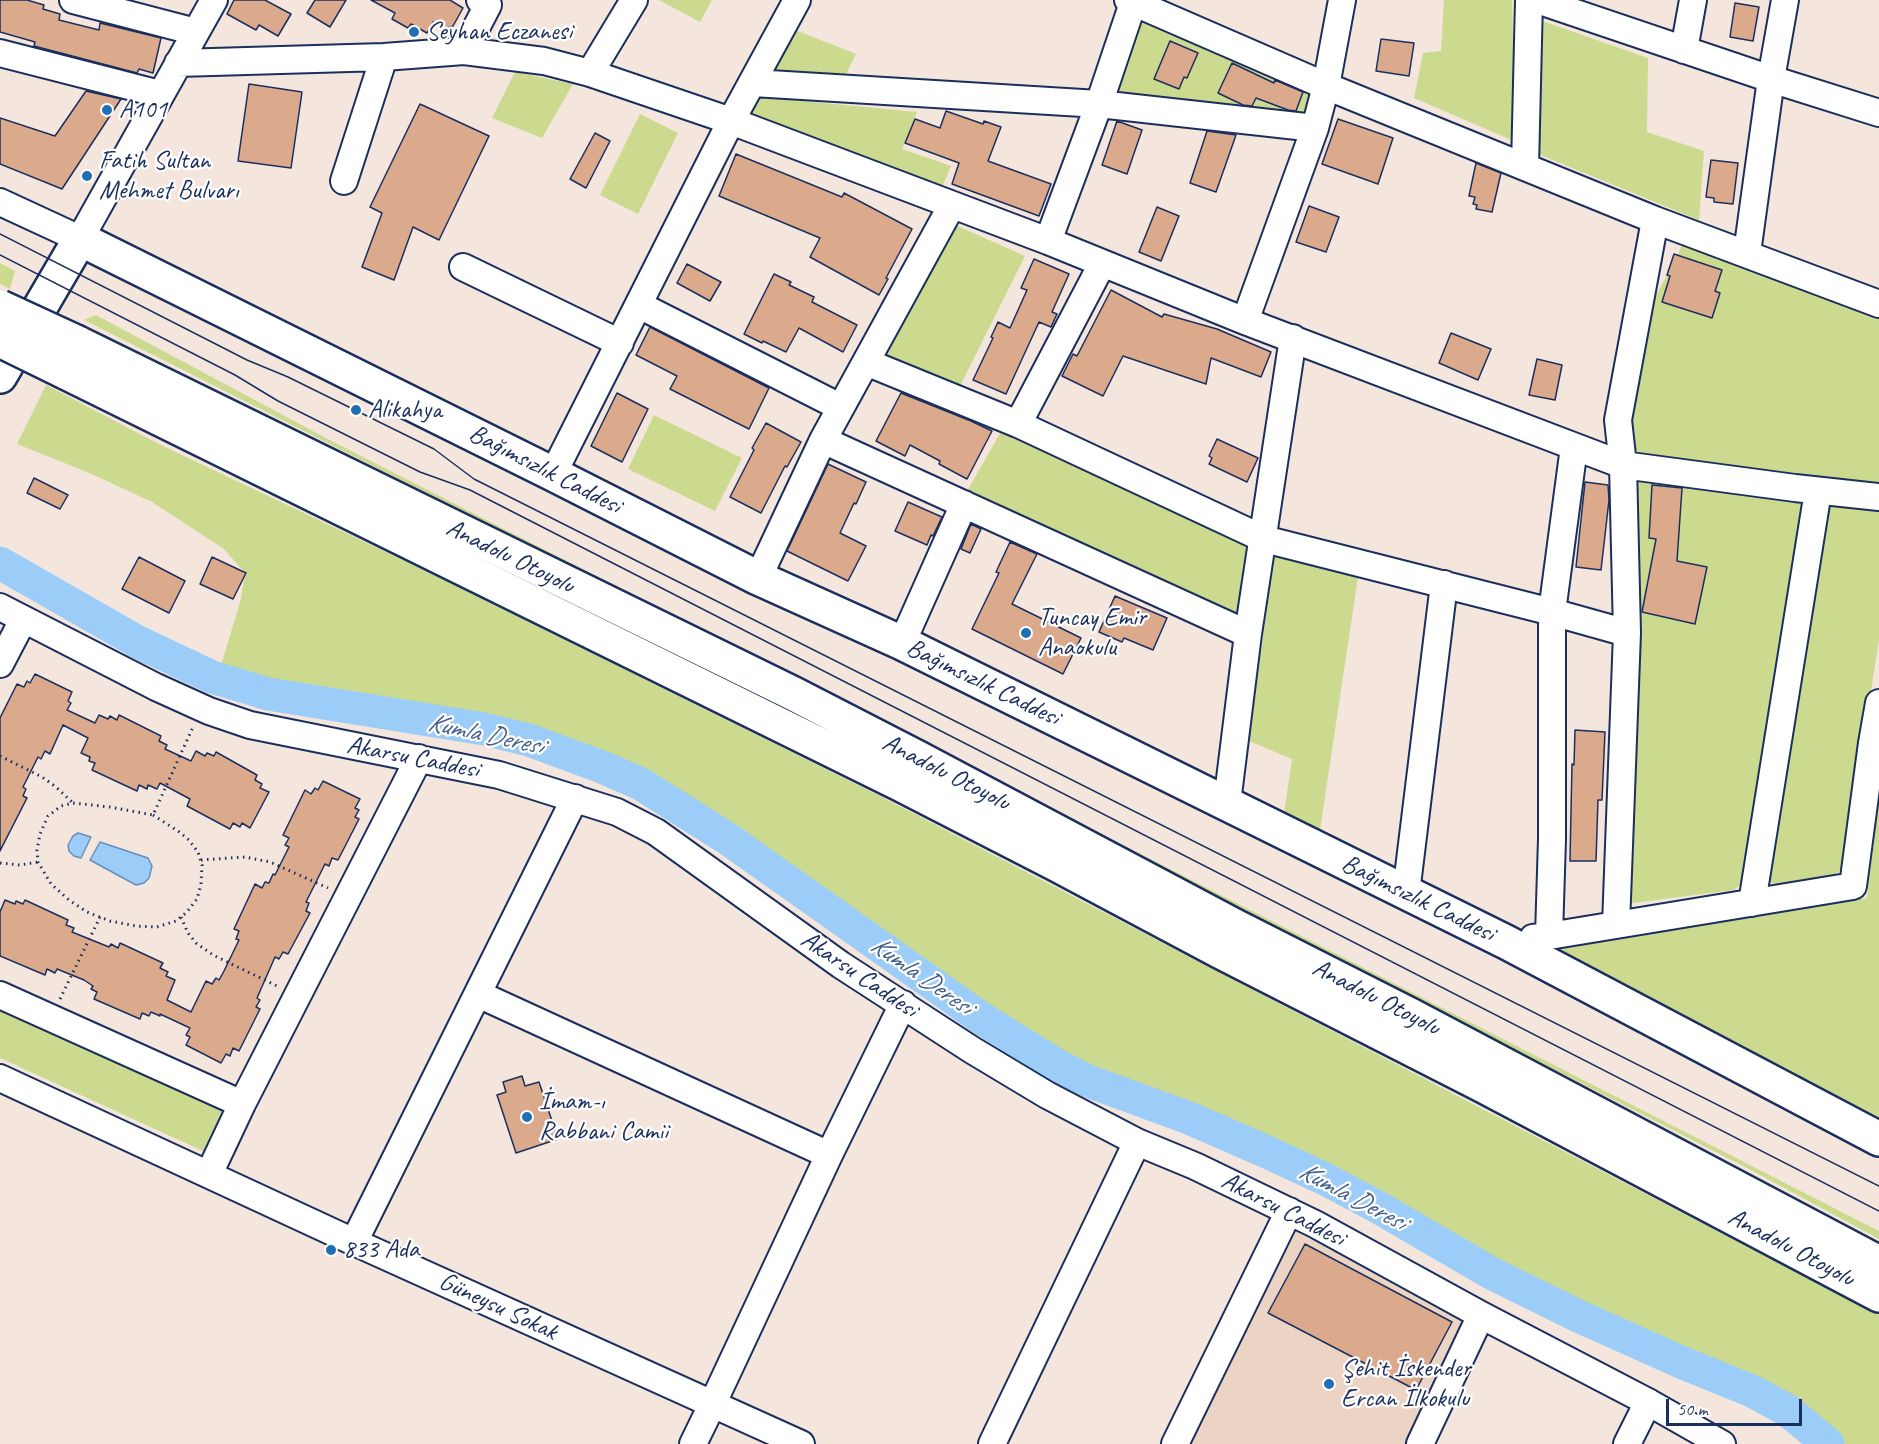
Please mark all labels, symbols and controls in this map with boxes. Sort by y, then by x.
place label: Seyhan Eczanesi [426,16,572,48]
marker: Seyhan Eczanesi [407,25,421,39]
place label: A101 [119,94,167,126]
marker: A101 [100,103,114,117]
place label: Fatih Sultan Mehmet Bulvarı [99,145,239,206]
marker: Fatih Sultan Mehmet Bulvarı [80,169,94,183]
place label: Alikahya [368,394,442,426]
marker: Alikahya [349,403,363,417]
street label: Bağımsızlık Caddesi [464,418,626,522]
street label: Anadolu Otoyolu [441,513,579,601]
place label: Tuncay Emir Anaokulu [1038,602,1146,664]
marker: Tuncay Emir Anaokulu [1019,626,1033,640]
street label: Bağımsızlık Caddesi [901,632,1065,734]
water label: Kumla Deresi [425,707,545,763]
street label: Anadolu Otoyolu [877,728,1015,818]
street label: Akarsu Caddesi [344,730,482,786]
street label: Bağımsızlık Caddesi [1336,848,1500,950]
street label: Akarsu Caddesi [795,925,923,1025]
water label: Kumla Deresi [864,929,978,1023]
street label: Anadolu Otoyolu [1307,953,1445,1043]
place label: İmam-ı Rabbani Camii [539,1086,668,1148]
marker: İmam-ı Rabbani Camii [520,1110,534,1124]
water label: Kumla Deresi [1293,1155,1411,1239]
street label: Akarsu Caddesi [1216,1166,1350,1254]
street label: Anadolu Otoyolu [1722,1202,1860,1294]
place label: 833 Ada [343,1234,419,1266]
marker: 833 Ada [324,1243,338,1257]
street label: Güneysu Sokak [434,1266,562,1348]
place label: Şehit İskender Ercan İlkokulu [1341,1353,1471,1414]
marker: Şehit İskender Ercan İlkokulu [1322,1377,1336,1391]
scale bar [1669,1387,1806,1425]
text: 50 m [1677,1398,1708,1420]

